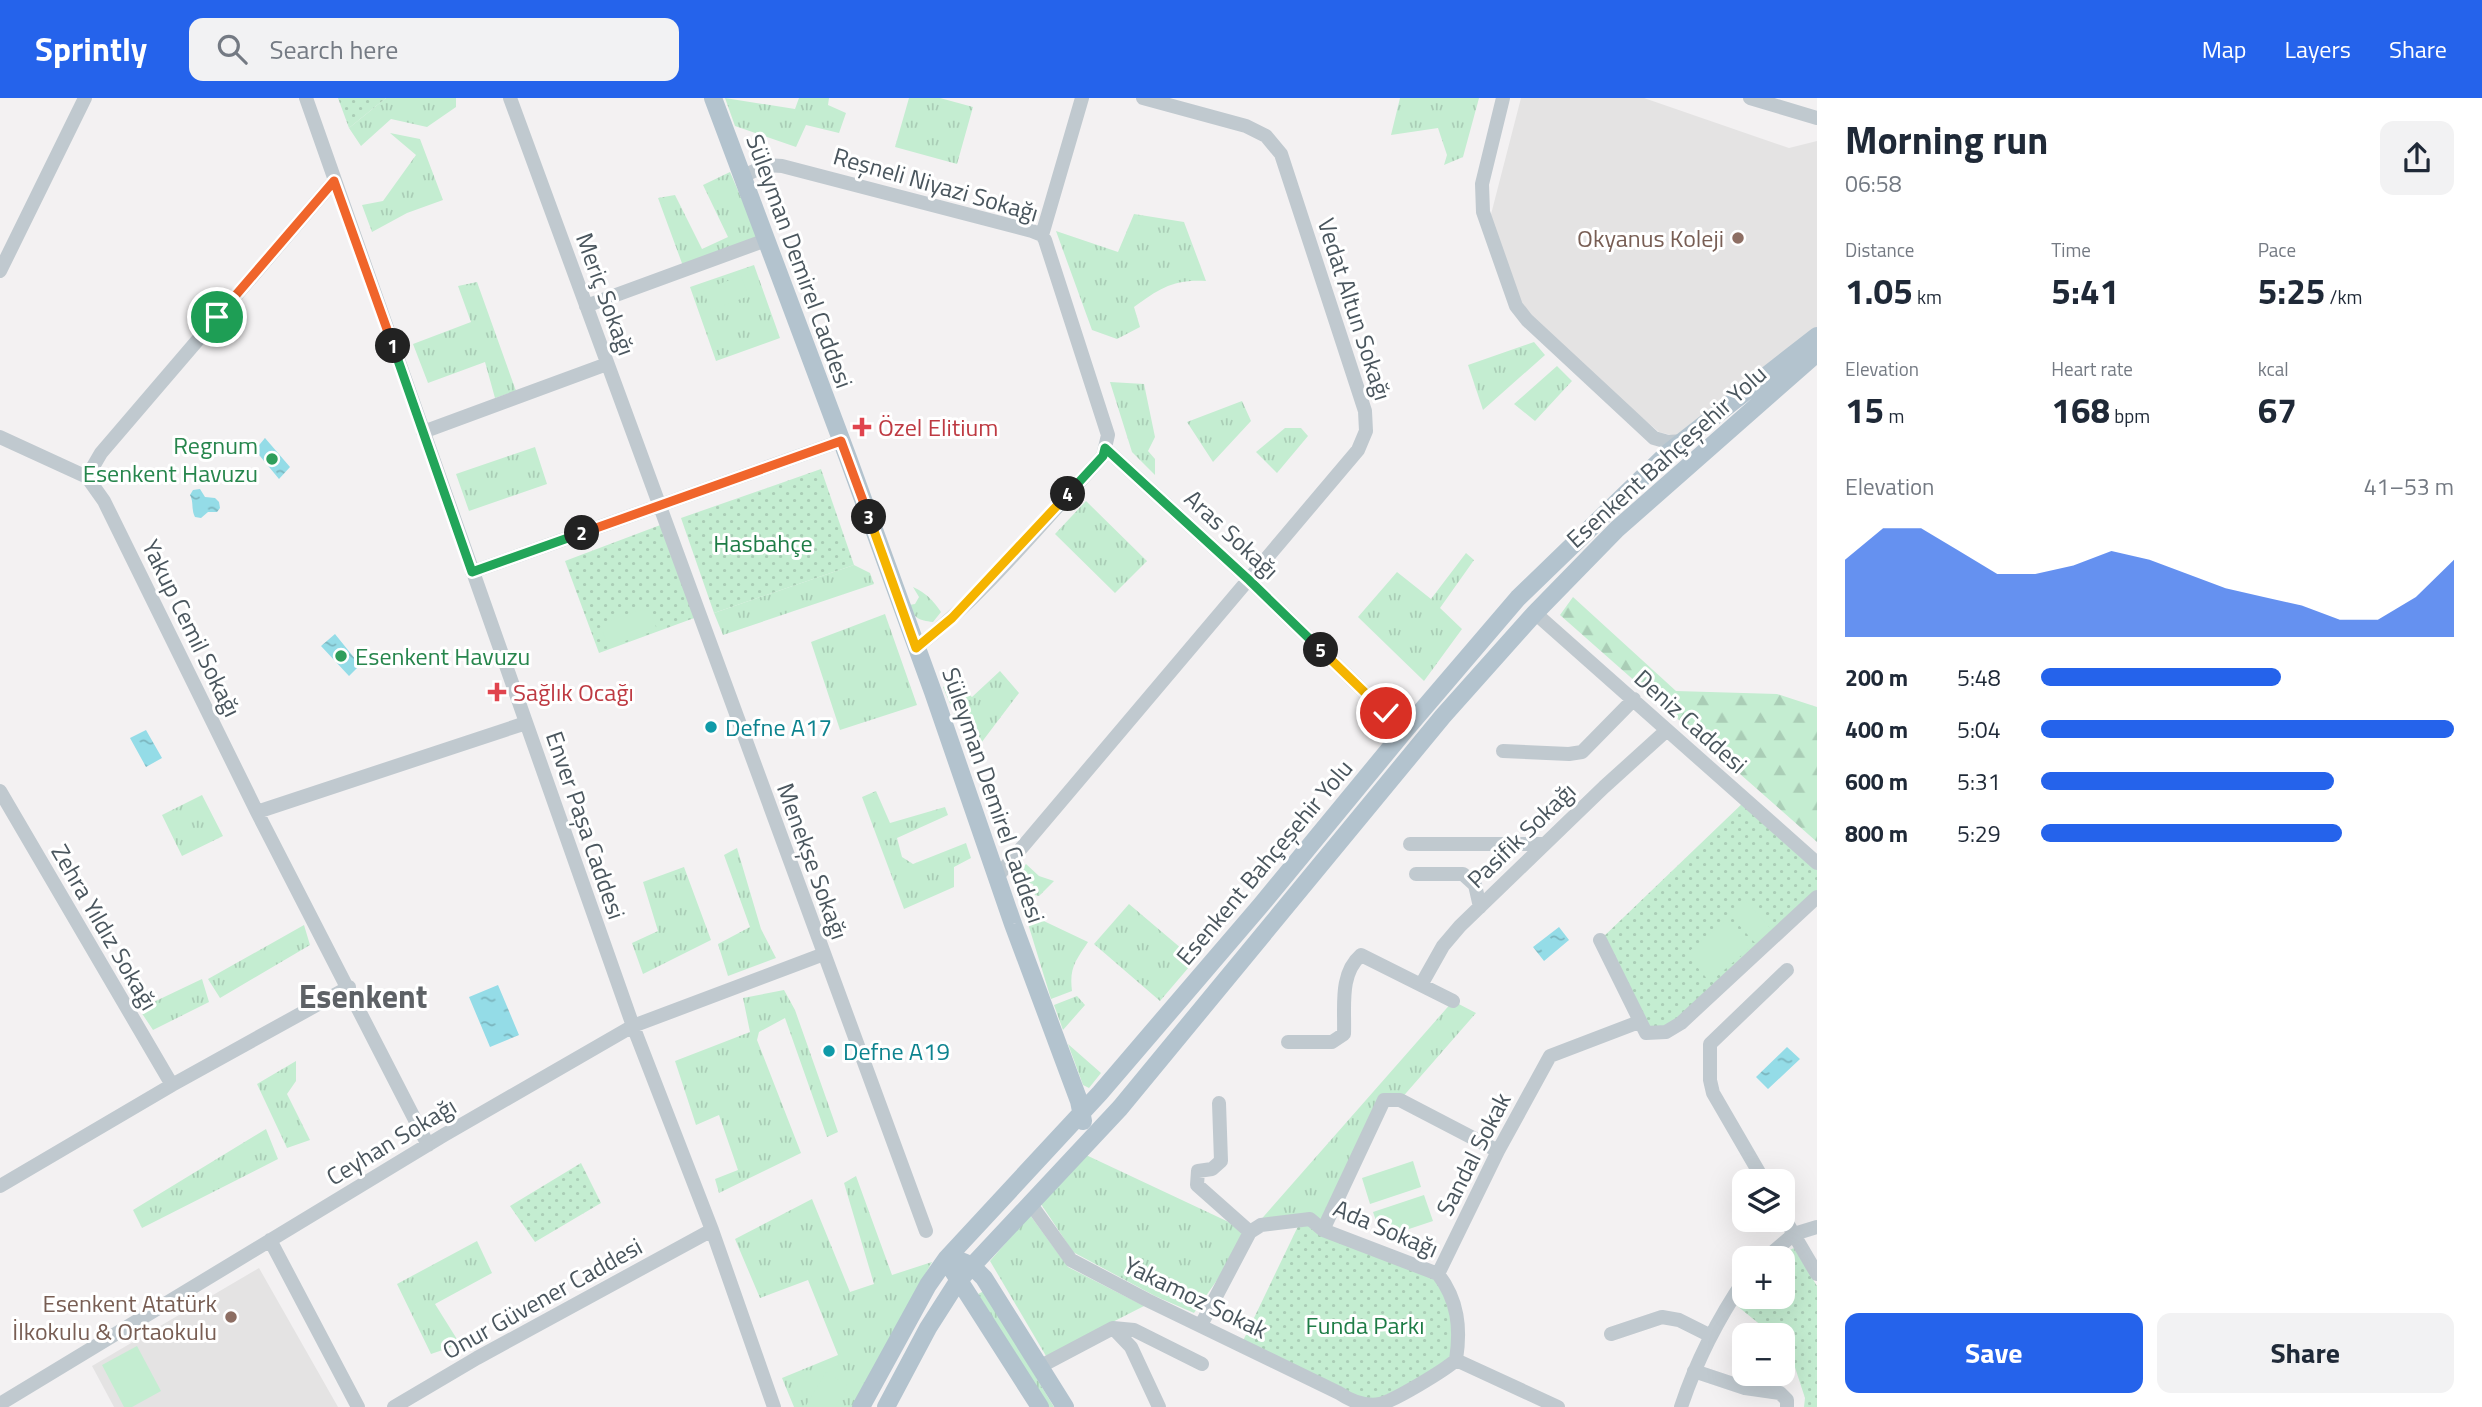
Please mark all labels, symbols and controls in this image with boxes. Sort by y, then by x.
search box [189,18,679,81]
text: Sprintly [35,24,147,74]
icon: search [213,30,251,68]
text: Search here [269,30,398,69]
text: Map [2202,31,2247,67]
text: Layers [2285,31,2351,67]
text: Share [2389,31,2447,67]
text: Morning run [1845,111,2048,169]
button: share [2380,121,2454,195]
street label: Süleyman Demirel Caddesi [737,129,863,393]
street label: Reşneli Niyazi Sokağı [829,137,1043,231]
text: 06:58 [1845,166,1902,201]
street label: Vedat Altun Sokağı [1309,213,1401,405]
place label: Okyanus Koleji [1577,220,1724,256]
street label: Meriç Sokağı [567,228,645,360]
marker: Okyanus Koleji [1730,230,1746,246]
text: Distance [1845,235,1914,264]
text: Time [2051,235,2091,264]
text: Pace [2258,235,2296,264]
text: 1.05 [1845,264,1913,318]
text: 5:41 [2051,264,2119,318]
text: 5:25 [2258,264,2325,318]
text: km [1913,282,1942,311]
text: /km [2325,282,2362,311]
pin [187,287,247,347]
icon: arrive [198,298,236,336]
pin: 1 [376,328,410,364]
text: 1 [387,331,398,360]
text: Elevation [1845,354,1919,383]
text: Heart rate [2051,354,2133,383]
text: kcal [2258,354,2289,383]
street label: Esenkent Bahçeşehir Yolu [1558,356,1774,556]
text: 15 [1845,383,1884,437]
text: 168 [2051,383,2110,437]
text: 67 [2258,383,2297,437]
text: m [1884,401,1904,430]
text: bpm [2110,401,2150,430]
place label: Özel Elitium [878,409,998,445]
marker: Özel Elitium [852,417,872,437]
place label: Regnum Esenkent Havuzu [83,427,258,491]
marker: Regnum Esenkent Havuzu [264,451,280,467]
text: Elevation [1845,469,1934,504]
text: 41–53 m [2364,469,2454,504]
pin: 4 [1050,476,1086,512]
text: 4 [1062,479,1073,508]
street label: Aras Sokağı [1177,481,1287,587]
pin: 3 [852,500,886,534]
text: 3 [863,502,874,531]
pin: 2 [564,516,600,550]
text: 2 [576,518,587,547]
park label: Hasbahçe [713,525,813,561]
street label: Yakup Cemil Sokağı [133,533,251,723]
pin: 5 [1304,632,1338,668]
text: 5 [1315,635,1326,664]
place label: Esenkent Havuzu [355,638,530,674]
marker: Esenkent Havuzu [333,648,349,664]
street label: Deniz Caddesi [1627,660,1755,782]
text: 200 m [1845,660,1908,695]
text: 5:48 [1957,660,2001,695]
street label: Süleyman Demirel Caddesi [933,662,1055,928]
place label: Sağlık Ocağı [513,674,634,710]
marker: Sağlık Ocağı [487,682,507,702]
pin [1356,683,1416,743]
icon: check [1367,694,1405,732]
place label: Defne A17 [725,709,832,745]
text: 400 m [1845,712,1908,747]
text: 5:04 [1957,712,2001,747]
marker: Defne A17 [703,719,719,735]
street label: Enver Paşa Caddesi [537,726,635,924]
street label: Esenkent Bahçeşehir Yolu [1167,751,1361,973]
text: 600 m [1845,764,1908,799]
text: 5:31 [1957,764,2001,799]
street label: Pasifik Sokağı [1458,774,1584,896]
street label: Menekşe Sokağı [768,778,858,944]
text: 800 m [1845,816,1908,851]
text: 5:29 [1957,816,2001,851]
street label: Zehra Yıldız Sokağı [43,837,167,1017]
district label: Esenkent [299,972,427,1020]
place label: Defne A19 [843,1033,950,1069]
marker: Defne A19 [821,1043,837,1059]
street label: Sandal Sokak [1427,1086,1520,1222]
street label: Ceyhan Sokağı [319,1088,463,1194]
map controls [1732,1169,1795,1386]
button: layers [1732,1169,1795,1232]
street label: Ada Sokağı [1328,1190,1444,1266]
street label: Onur Güvener Caddesi [435,1228,649,1368]
button: + [1732,1246,1795,1309]
street label: Yakamoz Sokak [1118,1247,1275,1348]
place label: Esenkent Atatürk İlkokulu & Ortaokulu [12,1285,218,1349]
park label: Funda Parkı [1305,1307,1425,1343]
marker: Esenkent Atatürk İlkokulu & Ortaokulu [223,1309,239,1325]
button: Save [1845,1313,2143,1393]
button: Share [2157,1313,2454,1393]
button: − [1732,1323,1795,1386]

